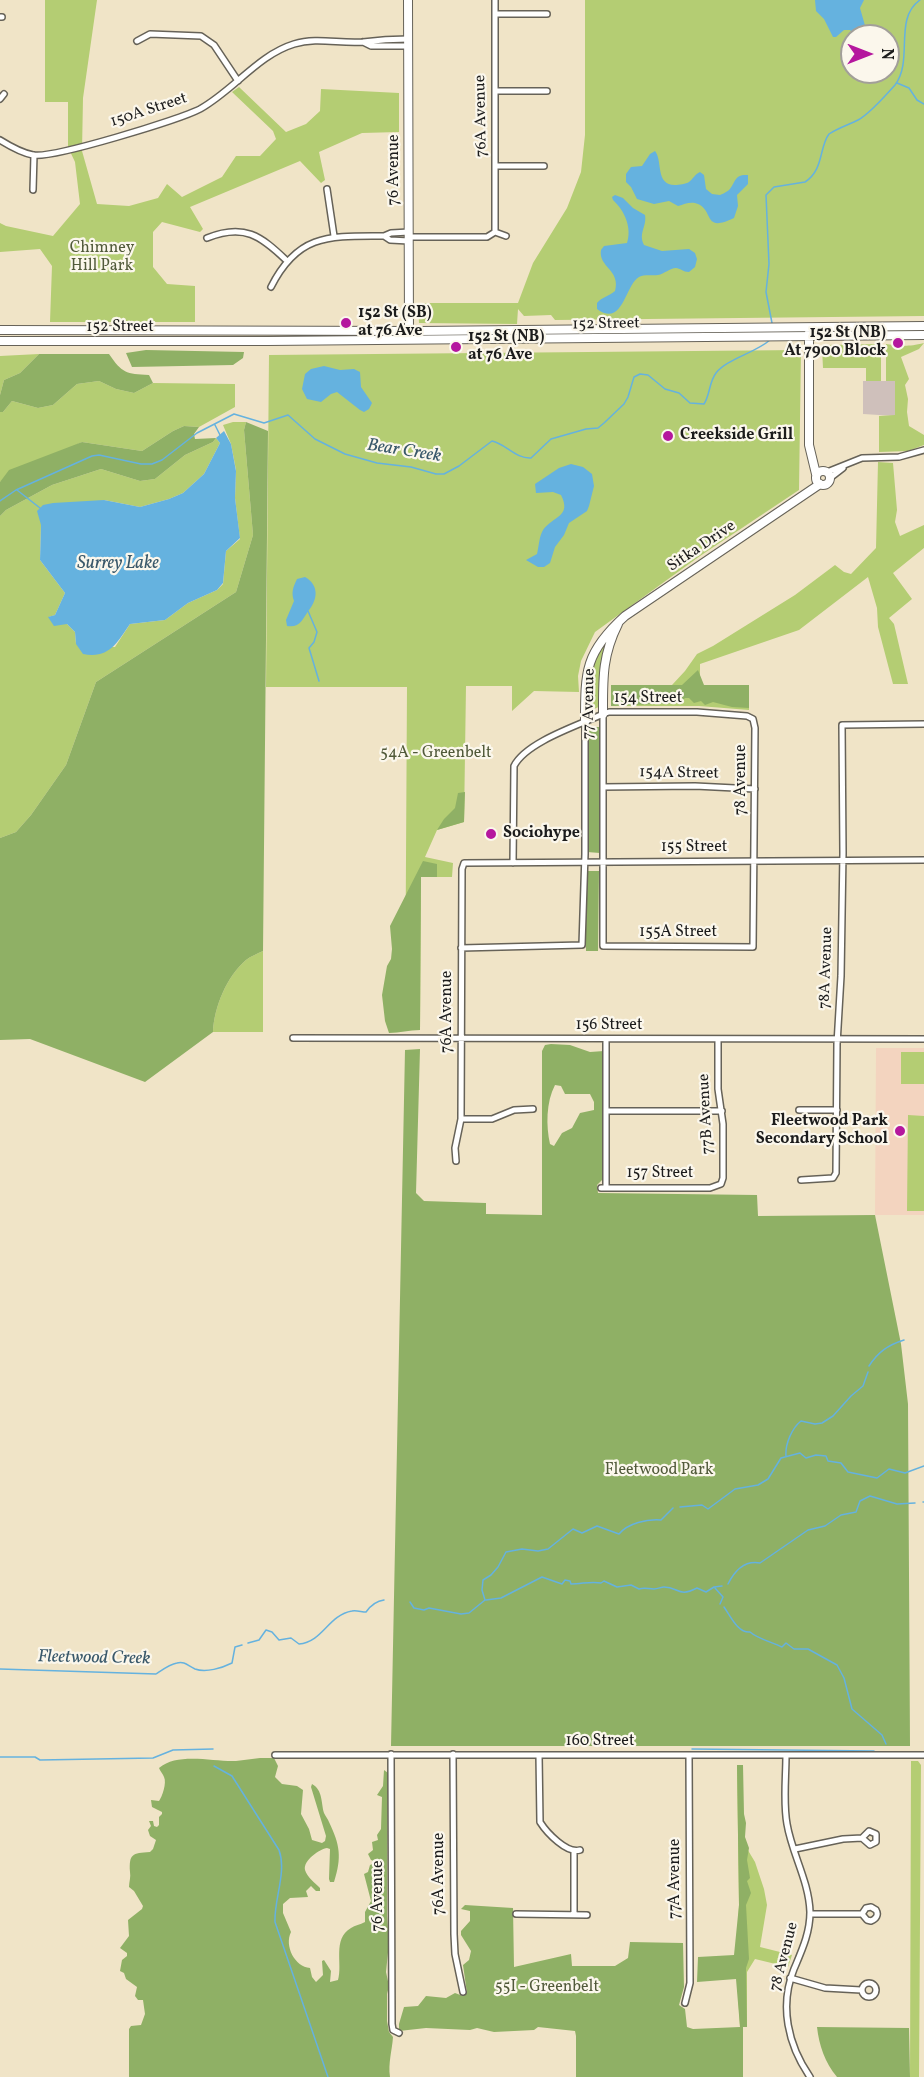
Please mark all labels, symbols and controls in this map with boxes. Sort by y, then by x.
north arrow [840,24,900,84]
text: N [875,48,897,60]
street label: 76A Avenue [472,75,492,157]
street label: 150A Street [108,90,190,132]
street label: 76 Avenue [385,134,405,206]
park label: Chimney Hill Park [70,239,134,277]
place label: 152 St (SB) at 76 Ave [358,304,432,342]
street label: 152 Street [572,315,640,335]
marker: 152 St (SB) at 76 Ave [339,316,353,330]
street label: 152 Street [86,318,154,338]
place label: 152 St (NB) At 7900 Block [784,324,886,362]
place label: 152 St (NB) at 76 Ave [468,328,544,366]
marker: 152 St (NB) At 7900 Block [891,336,905,350]
marker: 152 St (NB) at 76 Ave [449,340,463,354]
place label: Creekside Grill [680,426,793,446]
marker: Creekside Grill [661,429,675,443]
water label: Bear Creek [365,435,443,469]
street label: Sitka Drive [664,517,740,577]
water label: Surrey Lake [77,554,159,576]
street label: 77 Avenue [580,668,600,740]
street label: 154 Street [614,689,682,709]
park label: 54A - Greenbelt [380,744,492,764]
street label: 78 Avenue [732,745,752,815]
street label: 154A Street [639,764,719,784]
place label: Sociohype [503,824,580,844]
marker: Sociohype [484,827,498,841]
street label: 155 Street [661,838,727,858]
street label: 155A Street [639,923,717,943]
street label: 78A Avenue [816,927,838,1009]
street label: 76A Avenue [438,971,458,1053]
street label: 156 Street [575,1016,643,1036]
street label: 77B Avenue [695,1073,719,1155]
place label: Fleetwood Park Secondary School [756,1112,888,1150]
marker: Fleetwood Park Secondary School [893,1124,907,1138]
street label: 157 Street [627,1164,693,1184]
park label: Fleetwood Park [605,1461,713,1481]
water label: Fleetwood Creek [37,1647,151,1671]
street label: 160 Street [565,1732,635,1752]
street label: 76A Avenue [430,1833,450,1915]
street label: 77A Avenue [666,1839,686,1919]
street label: 76 Avenue [369,1860,389,1932]
street label: 78 Avenue [767,1920,803,1994]
park label: 55I - Greenbelt [495,1978,599,1998]

